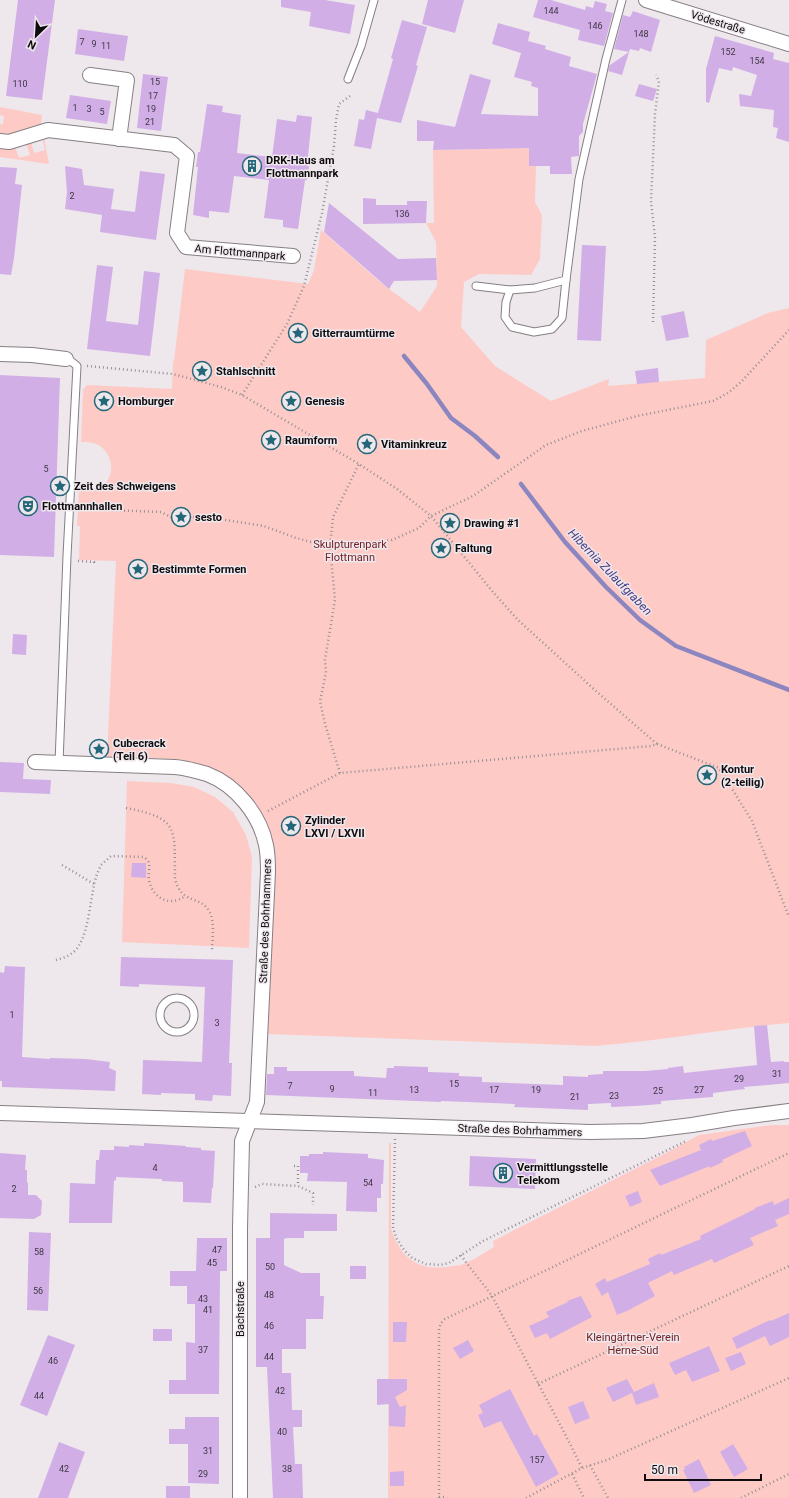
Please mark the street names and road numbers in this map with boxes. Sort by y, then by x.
street label: Vödestraße [689,8,747,37]
street label: Am Flottmannpark [194,242,286,263]
street label: Straße des Bohrhammers [257,858,274,984]
street label: Straße des Bohrhammers [457,1122,583,1139]
street label: Bachstraße [234,1281,247,1337]

